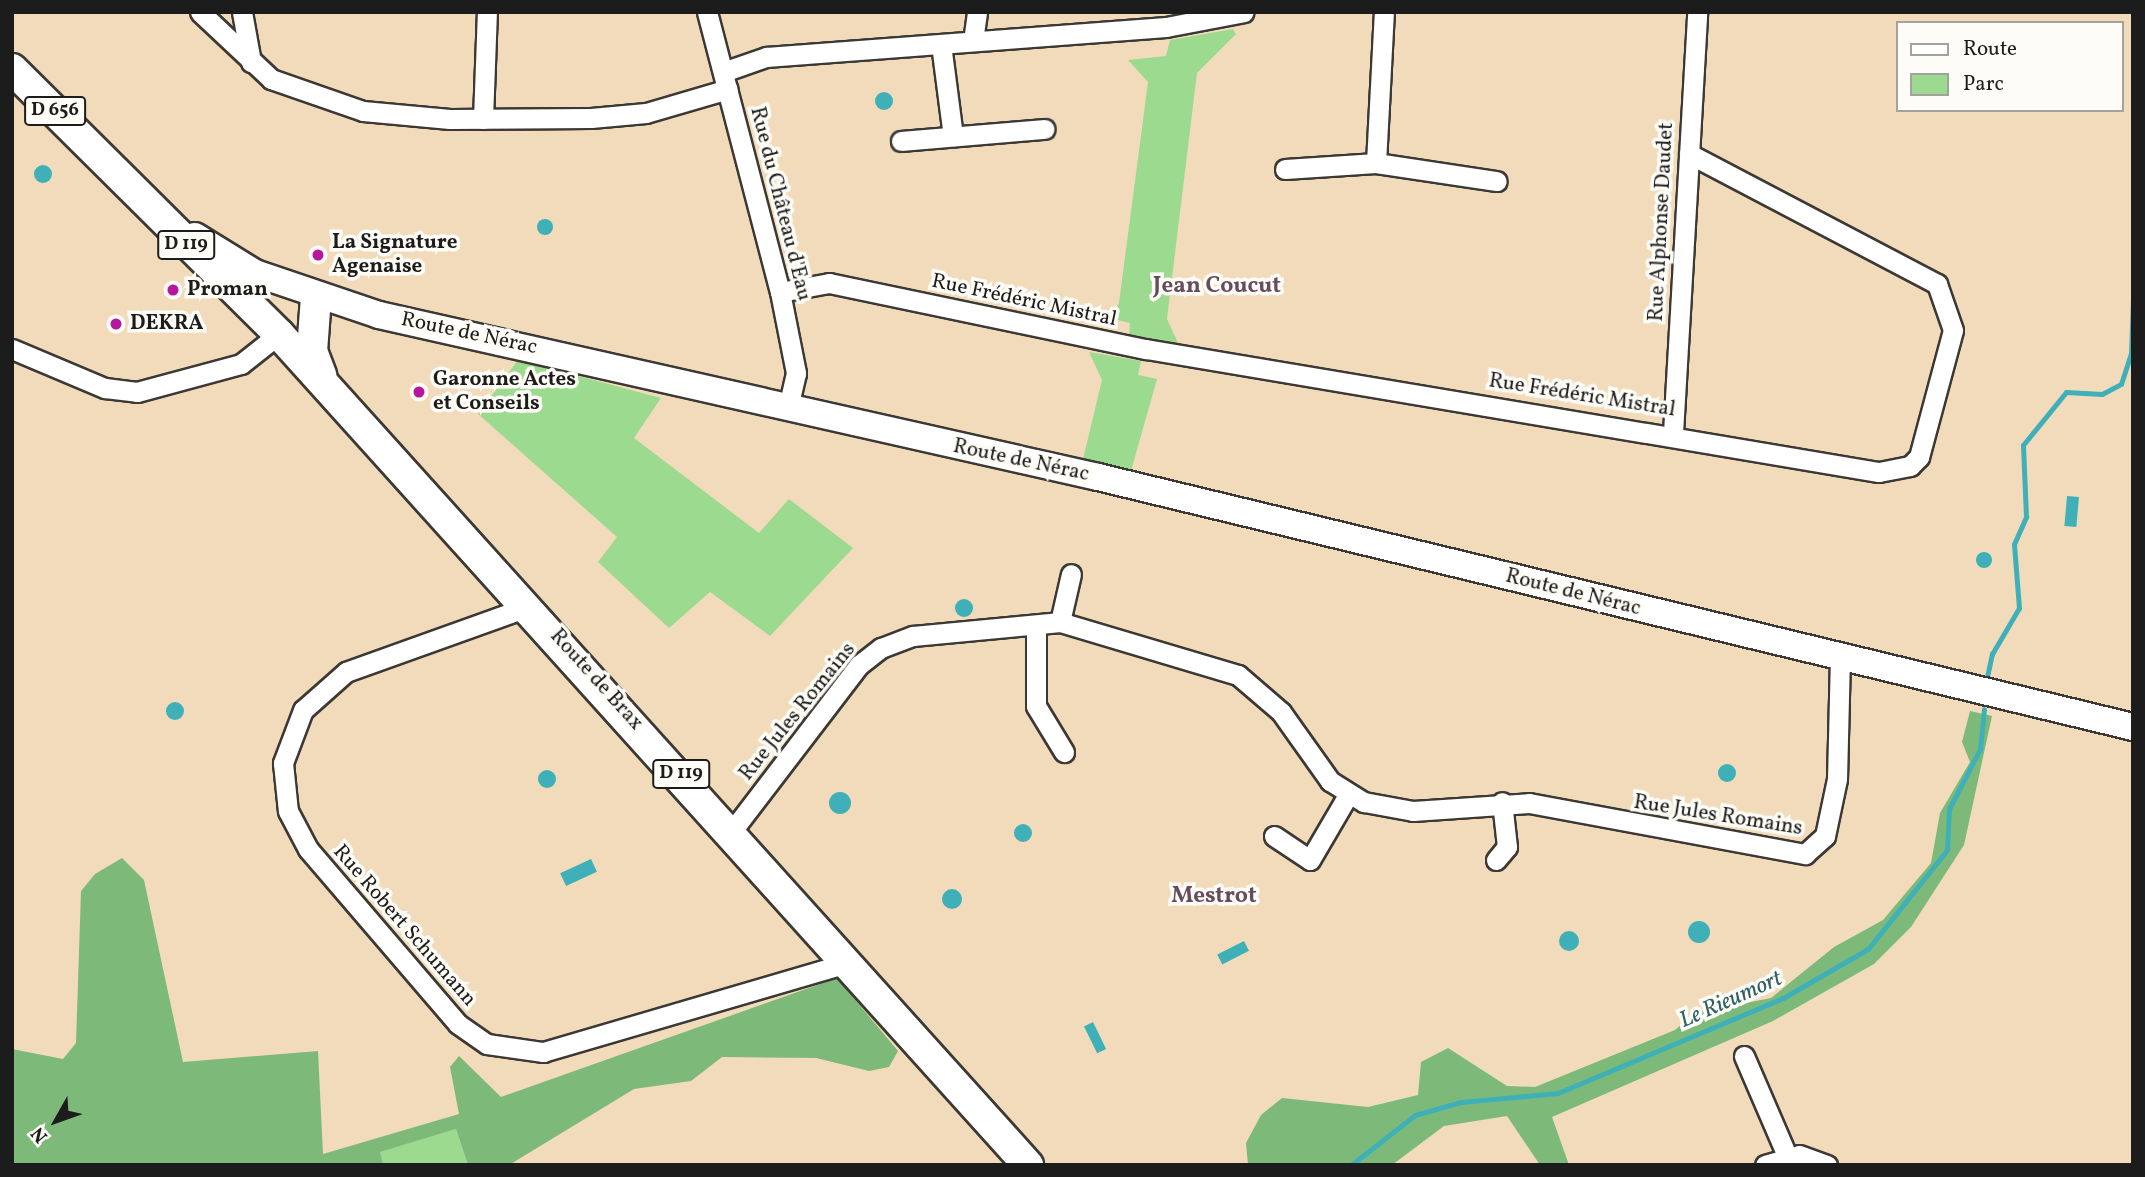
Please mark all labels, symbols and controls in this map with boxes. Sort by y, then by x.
legend [1896,21,2124,112]
text: Route [1963,35,2017,64]
text: Parc [1963,70,2004,99]
road number: D 656 [23,96,86,127]
street label: Rue du Château d'Eau [744,104,816,304]
street label: Rue Alphonse Daudet [1644,122,1680,322]
road number: D 119 [156,230,216,260]
place label: La Signature Agenaise [332,230,457,280]
marker: La Signature Agenaise [310,247,326,263]
street label: Rue Frédéric Mistral [929,269,1119,333]
district label: Jean Coucut [1153,272,1281,300]
place label: Proman [187,277,268,303]
marker: Proman [165,282,181,298]
street label: Route de Nérac [399,307,539,361]
place label: DEKRA [130,311,203,337]
marker: DEKRA [108,316,124,332]
place label: Garonne Actes et Conseils [433,367,576,417]
street label: Rue Frédéric Mistral [1487,369,1677,423]
marker: Garonne Actes et Conseils [411,384,427,400]
street label: Route de Nérac [951,434,1091,488]
street label: Route de Nérac [1503,564,1643,622]
street label: Route de Brax [544,624,648,736]
street label: Rue Jules Romains [735,638,861,786]
road number: D 119 [651,758,711,790]
street label: Rue Jules Romains [1632,790,1804,842]
street label: Rue Robert Schumann [327,840,481,1012]
district label: Mestrot [1171,882,1257,910]
water label: Le Rieumort [1675,965,1787,1035]
north arrow [21,1086,91,1156]
text: N [26,1121,54,1148]

